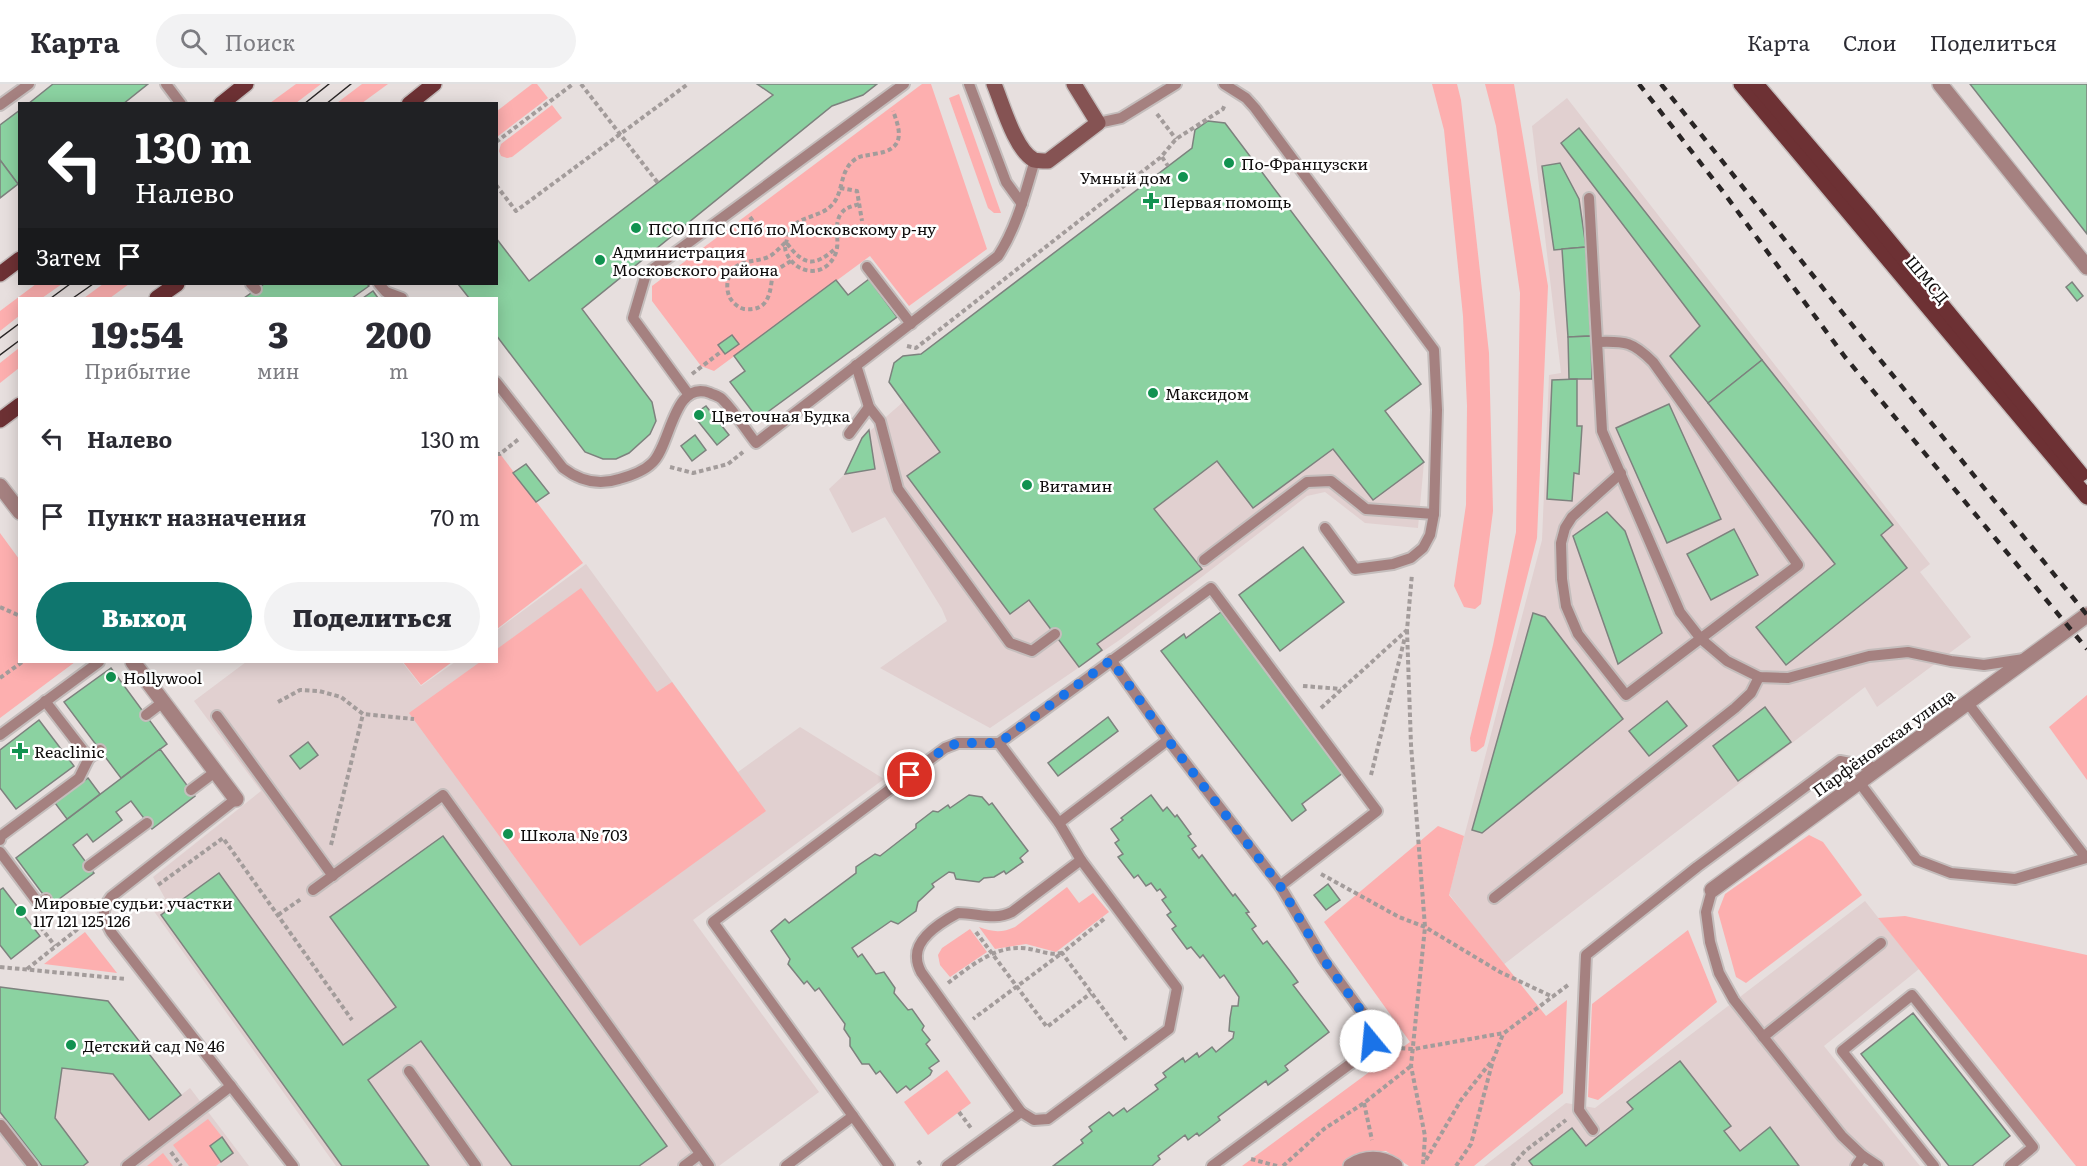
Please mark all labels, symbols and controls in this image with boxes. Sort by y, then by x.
search box [156,14,576,68]
text: Карта [30,20,120,62]
icon: search [177,25,210,58]
text: Поиск [225,25,295,58]
text: Карта [1747,26,1810,57]
text: Слои [1843,26,1897,57]
text: Поделиться [1930,26,2057,57]
text: 130 m [135,114,252,176]
icon: left [36,126,114,204]
place label: По-Французски [1241,151,1368,175]
marker: По-Французски [1222,156,1236,170]
place label: Умный дом [1080,165,1171,189]
marker: Умный дом [1176,170,1190,184]
text: Налево [135,171,234,211]
place label: Первая помощь [1163,189,1291,213]
marker: Первая помощь [1144,194,1158,208]
place label: ПСО ППС СПб по Московскому р-ну [648,216,937,240]
marker: ПСО ППС СПб по Московскому р-ну [629,221,643,235]
place label: Администрация Московского района [612,239,779,281]
text: Затем [36,240,101,273]
icon: arrive [113,240,146,273]
street label: ШМСД [1900,249,1956,309]
marker: Администрация Московского района [593,253,607,267]
text: 19:54 [92,306,183,359]
text: 3 [268,306,288,359]
text: 200 [366,306,432,359]
text: Прибытие [84,355,191,385]
text: мин [257,355,299,385]
text: m [389,355,408,385]
place label: Максидом [1165,381,1249,405]
marker: Максидом [1146,386,1160,400]
place label: Цветочная Будка [711,403,850,427]
marker: Цветочная Будка [692,408,706,422]
icon: left [36,422,69,455]
text: Налево [87,422,172,455]
text: 130 m [421,422,480,455]
place label: Витамин [1039,473,1113,497]
marker: Витамин [1020,478,1034,492]
icon: arrive [36,500,69,533]
text: Пункт назначения [87,500,306,533]
text: 70 m [430,500,480,533]
button: Выход [36,582,252,651]
button: Поделиться [264,582,480,651]
place label: Hollywool [123,665,202,689]
marker: Hollywool [104,670,118,684]
street label: Парфёновская улица [1807,682,1959,802]
place label: Reaclinic [34,739,104,763]
marker: Reaclinic [11,742,29,760]
pin [884,749,935,800]
icon: arrive [893,758,926,791]
place label: Школа № 703 [520,822,628,846]
marker: Школа № 703 [501,827,515,841]
place label: Мировые судьи: участки 117 121 125 126 [33,890,233,932]
marker: Мировые судьи: участки 117 121 125 126 [14,904,28,918]
position arrow [1339,1009,1403,1073]
place label: Детский сад № 46 [83,1033,225,1057]
marker: Детский сад № 46 [64,1038,78,1052]

